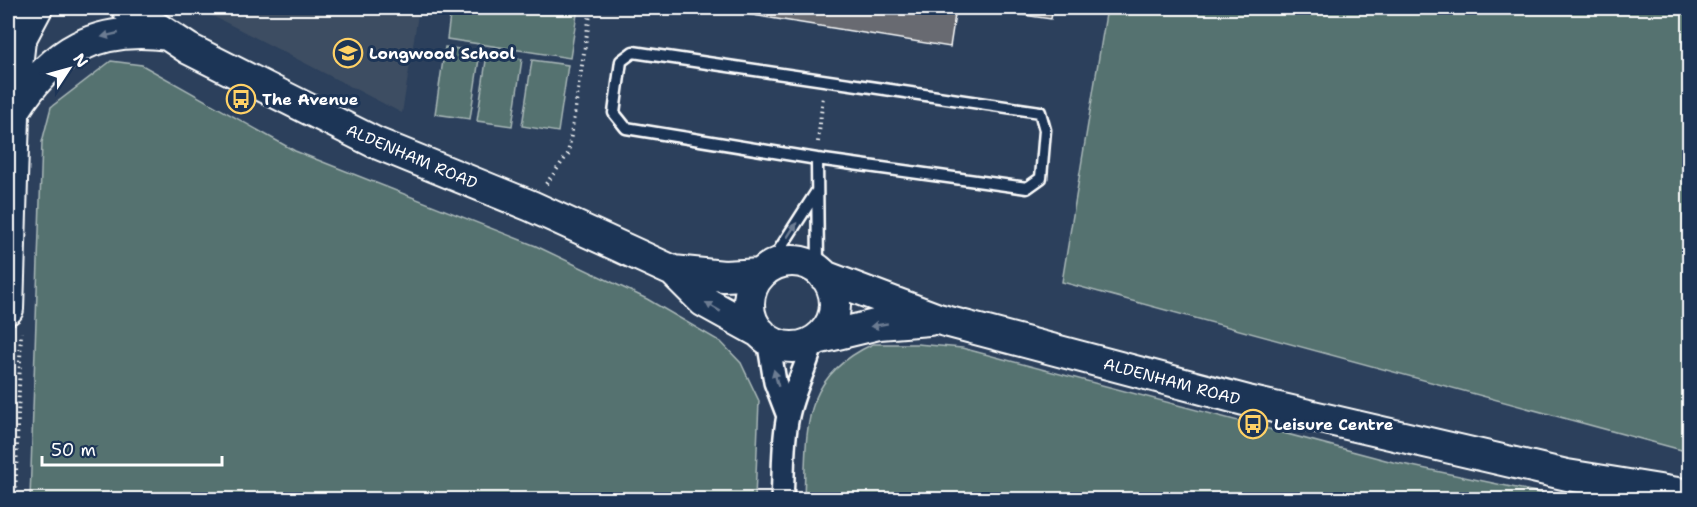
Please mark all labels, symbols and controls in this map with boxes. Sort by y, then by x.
one-way arrow [100,31,119,40]
school or university icon: Longwood School [332,37,364,69]
north arrow [39,39,99,99]
place label: Longwood School [369,43,516,64]
text: N [69,49,93,72]
bus stop icon: The Avenue [225,83,257,115]
place label: The Avenue [262,89,359,110]
street label: ALDENHAM ROAD [343,119,481,194]
one-way arrow [787,222,798,238]
one-way arrow [705,302,721,313]
one-way arrow [870,321,889,330]
street label: ALDENHAM ROAD [1101,353,1243,410]
one-way arrow [770,369,780,387]
bus stop icon: Leisure Centre [1237,408,1269,440]
place label: Leisure Centre [1274,414,1394,435]
scale bar [42,429,222,467]
text: 50 m [51,438,96,462]

